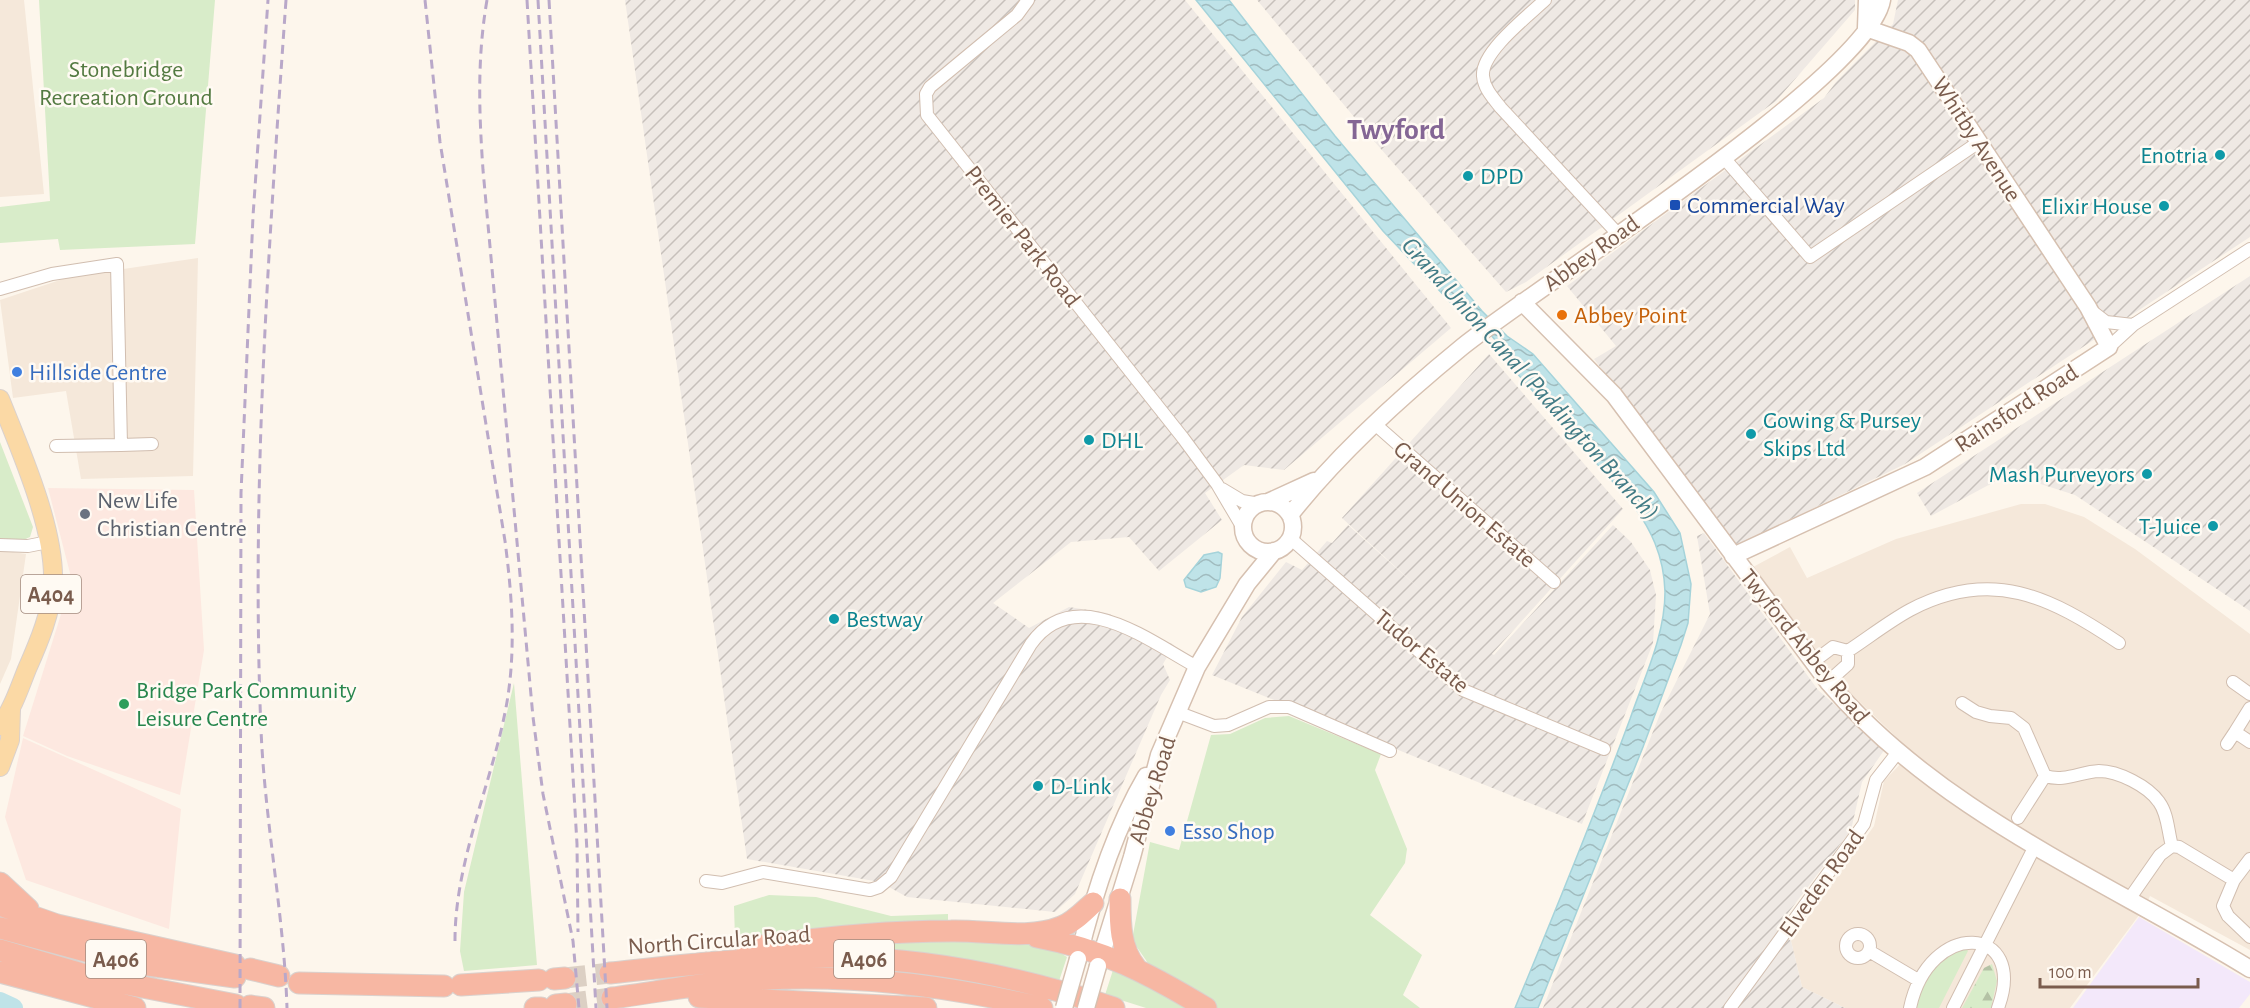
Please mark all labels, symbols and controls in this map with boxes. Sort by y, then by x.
park label: Stonebridge Recreation Ground [39,58,213,110]
street label: Whitby Avenue [1927,73,2025,206]
district label: Twyford [1347,115,1445,145]
place label: Enotria [2140,144,2208,168]
marker: Enotria [2213,148,2227,162]
street label: Premier Park Road [960,162,1085,312]
place label: DPD [1480,165,1524,189]
marker: DPD [1461,169,1475,183]
place label: Commercial Way [1687,194,1845,218]
place label: Elixir House [2041,195,2152,219]
marker: Commercial Way [1668,198,1682,212]
marker: Elixir House [2157,199,2171,213]
street label: Abbey Road [1539,211,1644,296]
water label: Grand Union Canal (Paddington Branch) [1397,232,1664,525]
place label: Abbey Point [1574,304,1687,328]
marker: Abbey Point [1555,308,1569,322]
street label: Rainsford Road [1951,360,2082,457]
place label: Hillside Centre [29,361,167,385]
marker: Hillside Centre [10,365,24,379]
place label: Gowing & Pursey Skips Ltd [1763,409,1921,461]
marker: Gowing & Pursey Skips Ltd [1744,427,1758,441]
place label: DHL [1101,429,1143,453]
marker: DHL [1082,433,1096,447]
street label: Grand Union Estate [1389,437,1540,573]
place label: Mash Purveyors [1989,463,2135,487]
marker: Mash Purveyors [2140,467,2154,481]
place label: New Life Christian Centre [97,489,247,541]
marker: New Life Christian Centre [78,507,92,521]
place label: T-Juice [2139,515,2201,539]
marker: T-Juice [2206,519,2220,533]
street label: Twyford Abbey Road [1735,565,1874,728]
road number: A404 [21,575,81,613]
street label: Tudor Estate [1369,605,1473,698]
place label: Bestway [846,608,923,632]
marker: Bestway [827,612,841,626]
place label: Bridge Park Community Leisure Centre [136,679,357,731]
marker: Bridge Park Community Leisure Centre [117,697,131,711]
street label: Abbey Road [1125,733,1181,847]
place label: D-Link [1050,775,1111,799]
marker: D-Link [1031,779,1045,793]
place label: Esso Shop [1182,820,1275,844]
marker: Esso Shop [1163,824,1177,838]
street label: Elveden Road [1775,826,1869,942]
street label: North Circular Road [627,923,811,959]
road number: A406 [86,940,146,978]
road number: A406 [834,940,894,978]
scale bar [2040,951,2198,989]
text: 100 m [2049,964,2092,982]

